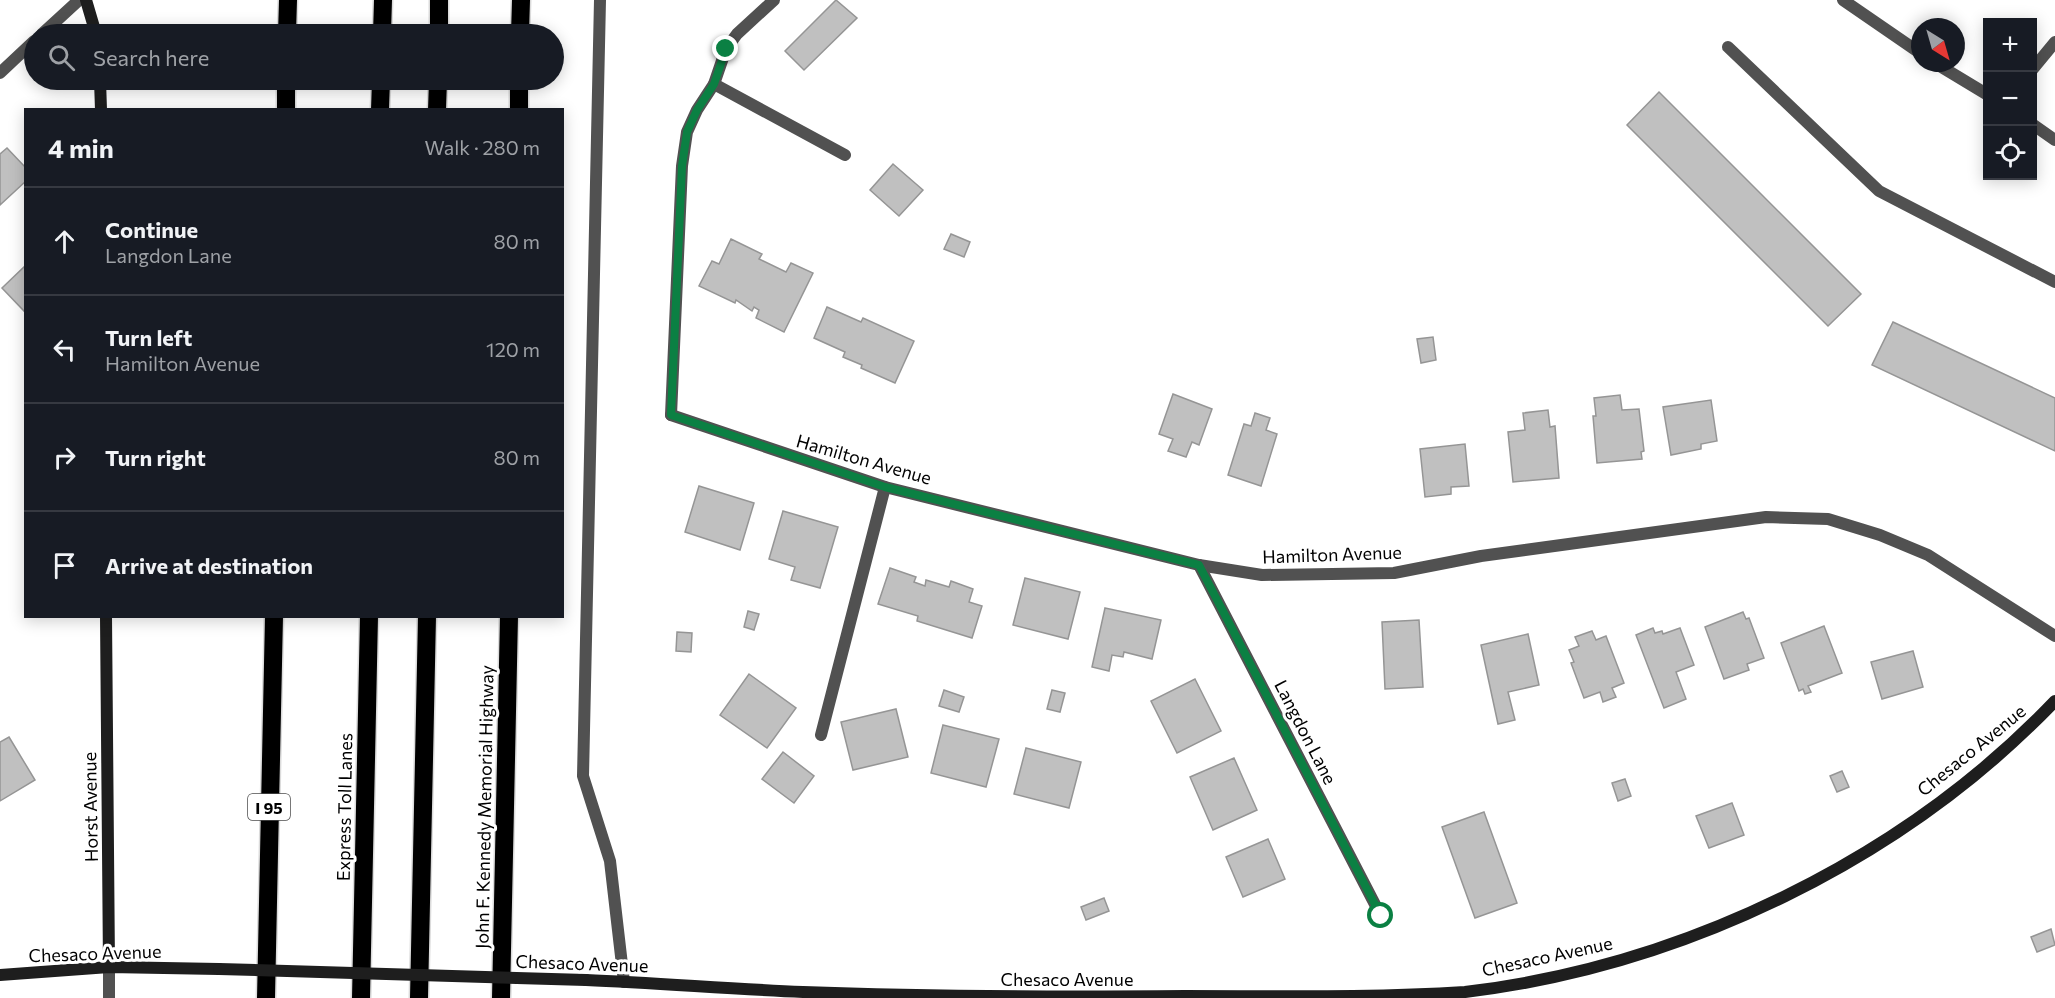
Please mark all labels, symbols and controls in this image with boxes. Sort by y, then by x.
north arrow [1911,18,1965,72]
map controls [1983,18,2037,180]
button: + [1983,18,2037,72]
search box [24,24,564,90]
route end [712,35,738,61]
icon: search [45,41,78,74]
text: Search here [93,44,209,71]
button: − [1983,72,2037,126]
button: locate [1983,126,2037,180]
text: 4 min [48,132,114,163]
text: Walk · 280 m [424,135,540,159]
text: Continue [105,216,198,243]
icon: ahead [48,225,81,258]
text: 80 m [494,229,540,253]
text: Langdon Lane [105,243,232,267]
text: Turn left [105,324,192,351]
icon: left [48,333,81,366]
text: 120 m [486,337,540,361]
text: Hamilton Avenue [105,351,260,375]
street label: Hamilton Avenue [794,429,934,489]
icon: right [48,441,81,474]
text: Turn right [105,444,206,471]
text: 80 m [494,445,540,469]
street label: Hamilton Avenue [1262,541,1402,567]
icon: arrive [48,549,81,582]
text: Arrive at destination [105,552,313,579]
street label: John F. Kennedy Memorial Highway [471,665,497,949]
street label: Langdon Lane [1270,676,1342,788]
street label: Chesaco Avenue [1912,700,2030,800]
street label: Express Toll Lanes [332,733,356,881]
street label: Horst Avenue [78,752,102,862]
road number: I 95 [248,794,290,820]
route start [1367,902,1393,928]
street label: Chesaco Avenue [1480,931,1614,981]
street label: Chesaco Avenue [28,940,162,966]
street label: Chesaco Avenue [515,950,649,976]
street label: Chesaco Avenue [1001,968,1133,990]

